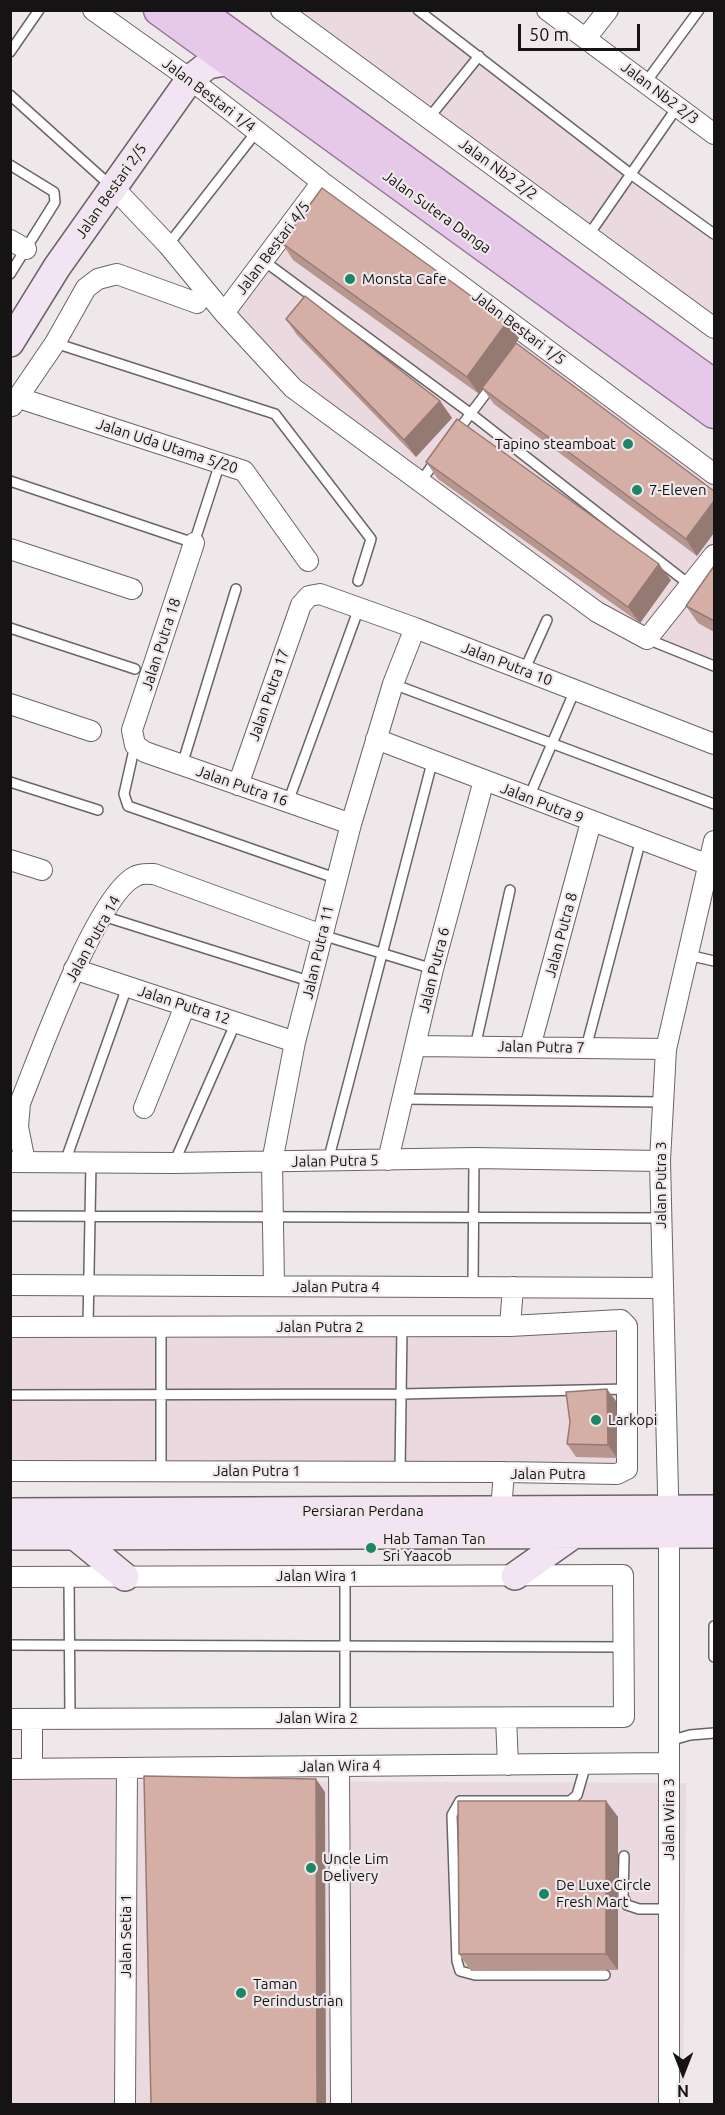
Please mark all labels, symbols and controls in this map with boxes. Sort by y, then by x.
scale bar [521,12,642,50]
text: 50 m [529,24,569,44]
street label: Jalan Bestari 1/4 [159,54,259,136]
street label: Jalan Nb2 2/3 [618,58,702,128]
street label: Jalan Nb2 2/2 [455,135,541,203]
street label: Jalan Bestari 2/5 [72,140,150,242]
street label: Jalan Sutera Danga [379,167,495,257]
street label: Jalan Bestari 4/5 [232,198,314,298]
place label: Monsta Cafe [362,270,447,288]
marker: Monsta Cafe [343,272,357,286]
street label: Jalan Bestari 1/5 [469,287,569,369]
street label: Jalan Uda Utama 5/20 [94,415,240,477]
place label: Tapino steamboat [495,435,616,453]
marker: Tapino steamboat [621,437,635,451]
place label: 7-Eleven [649,481,707,499]
marker: 7-Eleven [630,483,644,497]
street label: Jalan Putra 18 [138,596,184,692]
street label: Jalan Putra 10 [459,638,555,690]
street label: Jalan Putra 17 [245,647,293,743]
street label: Jalan Putra 16 [194,762,290,810]
street label: Jalan Putra 9 [498,779,586,827]
street label: Jalan Putra 8 [541,890,581,980]
street label: Jalan Putra 14 [62,893,124,985]
street label: Jalan Putra 11 [298,903,338,1001]
street label: Jalan Putra 6 [415,925,453,1015]
street label: Jalan Putra 12 [136,982,232,1028]
street label: Jalan Putra 7 [497,1037,585,1057]
street label: Jalan Putra 3 [652,1141,670,1229]
street label: Jalan Putra 5 [291,1151,379,1171]
street label: Jalan Putra 4 [292,1278,380,1296]
street label: Jalan Putra 2 [276,1318,364,1336]
place label: Larkopi [608,1411,658,1429]
marker: Larkopi [589,1413,603,1427]
street label: Jalan Putra 1 [213,1462,301,1480]
street label: Jalan Putra [510,1465,586,1483]
street label: Persiaran Perdana [302,1502,424,1520]
place label: Hab Taman Tan Sri Yaacob [383,1530,486,1565]
marker: Hab Taman Tan Sri Yaacob [364,1541,378,1555]
street label: Jalan Wira 1 [276,1567,358,1585]
street label: Jalan Wira 2 [276,1709,358,1727]
street label: Jalan Wira 4 [299,1756,381,1776]
street label: Jalan Wira 3 [660,1778,678,1860]
place label: Uncle Lim Delivery [323,1850,389,1885]
marker: Uncle Lim Delivery [304,1861,318,1875]
place label: De Luxe Circle Fresh Mart [556,1876,651,1911]
marker: De Luxe Circle Fresh Mart [537,1887,551,1901]
street label: Jalan Setia 1 [117,1894,135,1978]
place label: Taman Perindustrian [253,1975,343,2010]
marker: Taman Perindustrian [234,1986,248,2000]
north arrow [653,2043,713,2103]
text: N [677,2082,689,2100]

